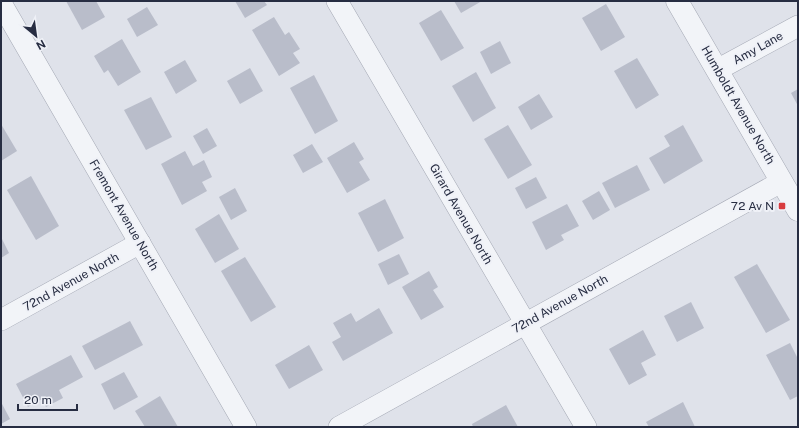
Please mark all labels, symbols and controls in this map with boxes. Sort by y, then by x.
north arrow [16,16,56,56]
street label: Amy Lane [731,28,786,67]
text: N [34,37,48,52]
street label: Humboldt Avenue North [698,43,778,167]
street label: Fremont Avenue North [86,157,162,273]
street label: Girard Avenue North [427,161,495,267]
place label: 72 Av N [731,199,774,213]
marker: 72 Av N [777,201,787,211]
street label: 72nd Avenue North [21,250,121,314]
street label: 72nd Avenue North [510,272,610,336]
scale bar [18,386,77,412]
text: 20 m [24,393,52,407]

